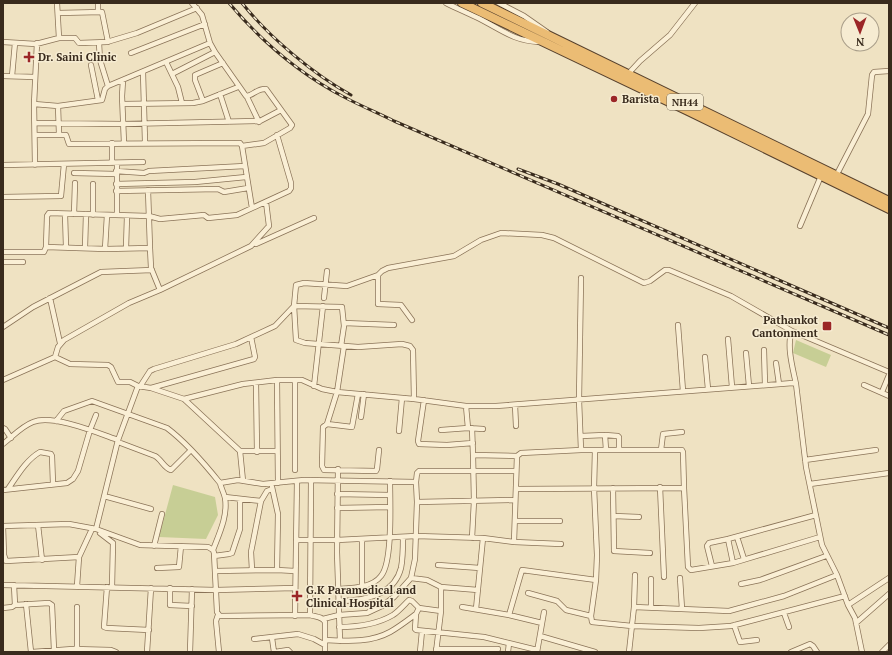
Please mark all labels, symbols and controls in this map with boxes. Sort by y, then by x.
north arrow [840,12,880,52]
text: N [855,35,864,49]
place label: Dr. Saini Clinic [38,50,117,64]
marker: Dr. Saini Clinic [23,51,35,63]
place label: Barista [622,92,659,106]
marker: Barista [609,94,619,104]
road number: NH44 [667,94,703,110]
place label: Pathankot Cantonment [752,313,819,340]
marker: Pathankot Cantonment [821,320,833,332]
place label: G.K Paramedical and Clinical Hospital [306,583,416,610]
marker: G.K Paramedical and Clinical Hospital [291,590,303,602]

